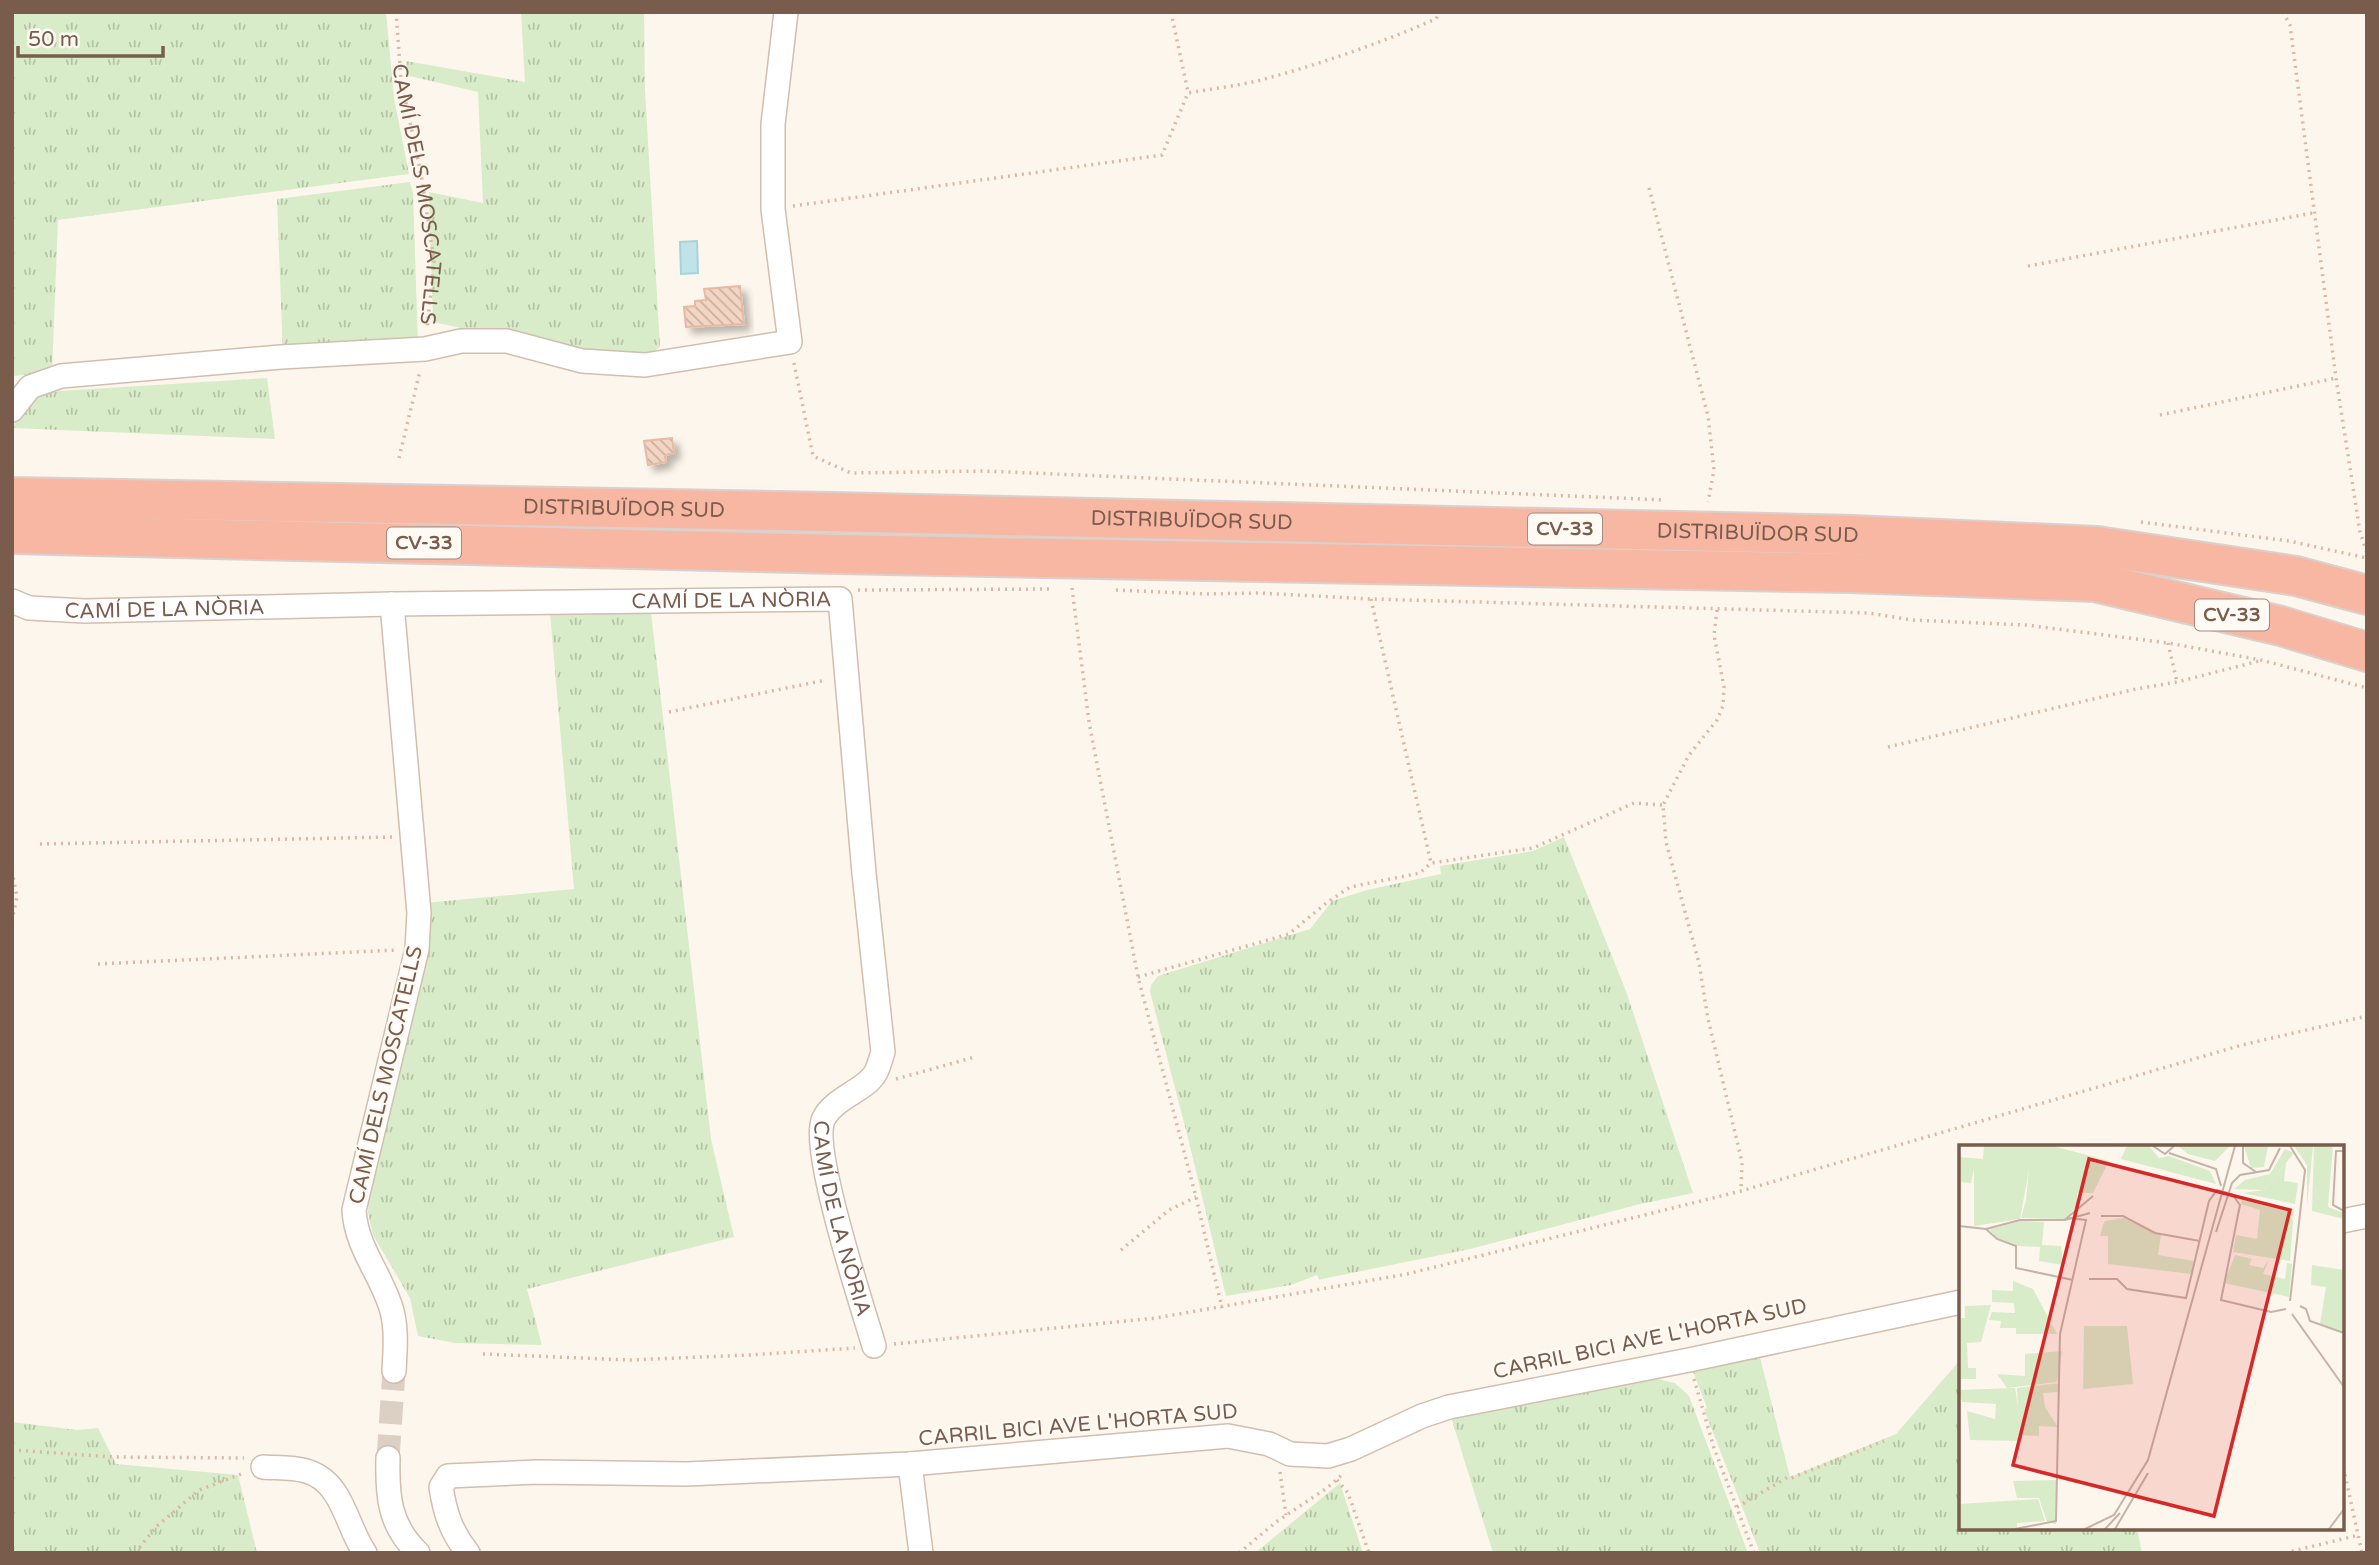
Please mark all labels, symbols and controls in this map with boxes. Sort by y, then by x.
scale bar [18,14,163,58]
text: 50 m [28,27,79,52]
street label: CAMÍ DELS MOSCATELLS [387,63,447,326]
street label: DISTRIBUÏDOR SUD [523,494,725,523]
street label: DISTRIBUÏDOR SUD [1090,505,1293,535]
road number: CV-33 [1528,514,1602,544]
street label: DISTRIBUÏDOR SUD [1656,518,1859,548]
road number: CV-33 [387,528,461,558]
street label: CAMÍ DE LA NÒRIA [631,587,832,614]
street label: CAMÍ DE LA NÒRIA [64,594,265,624]
road number: CV-33 [2195,600,2269,630]
street label: CAMÍ DELS MOSCATELLS [344,943,428,1207]
street label: CAMÍ DE LA NÒRIA [809,1119,877,1319]
inset map [1959,1145,2344,1530]
street label: CARRIL BICI AVE L'HORTA SUD [1491,1293,1809,1385]
street label: CARRIL BICI AVE L'HORTA SUD [917,1399,1239,1451]

